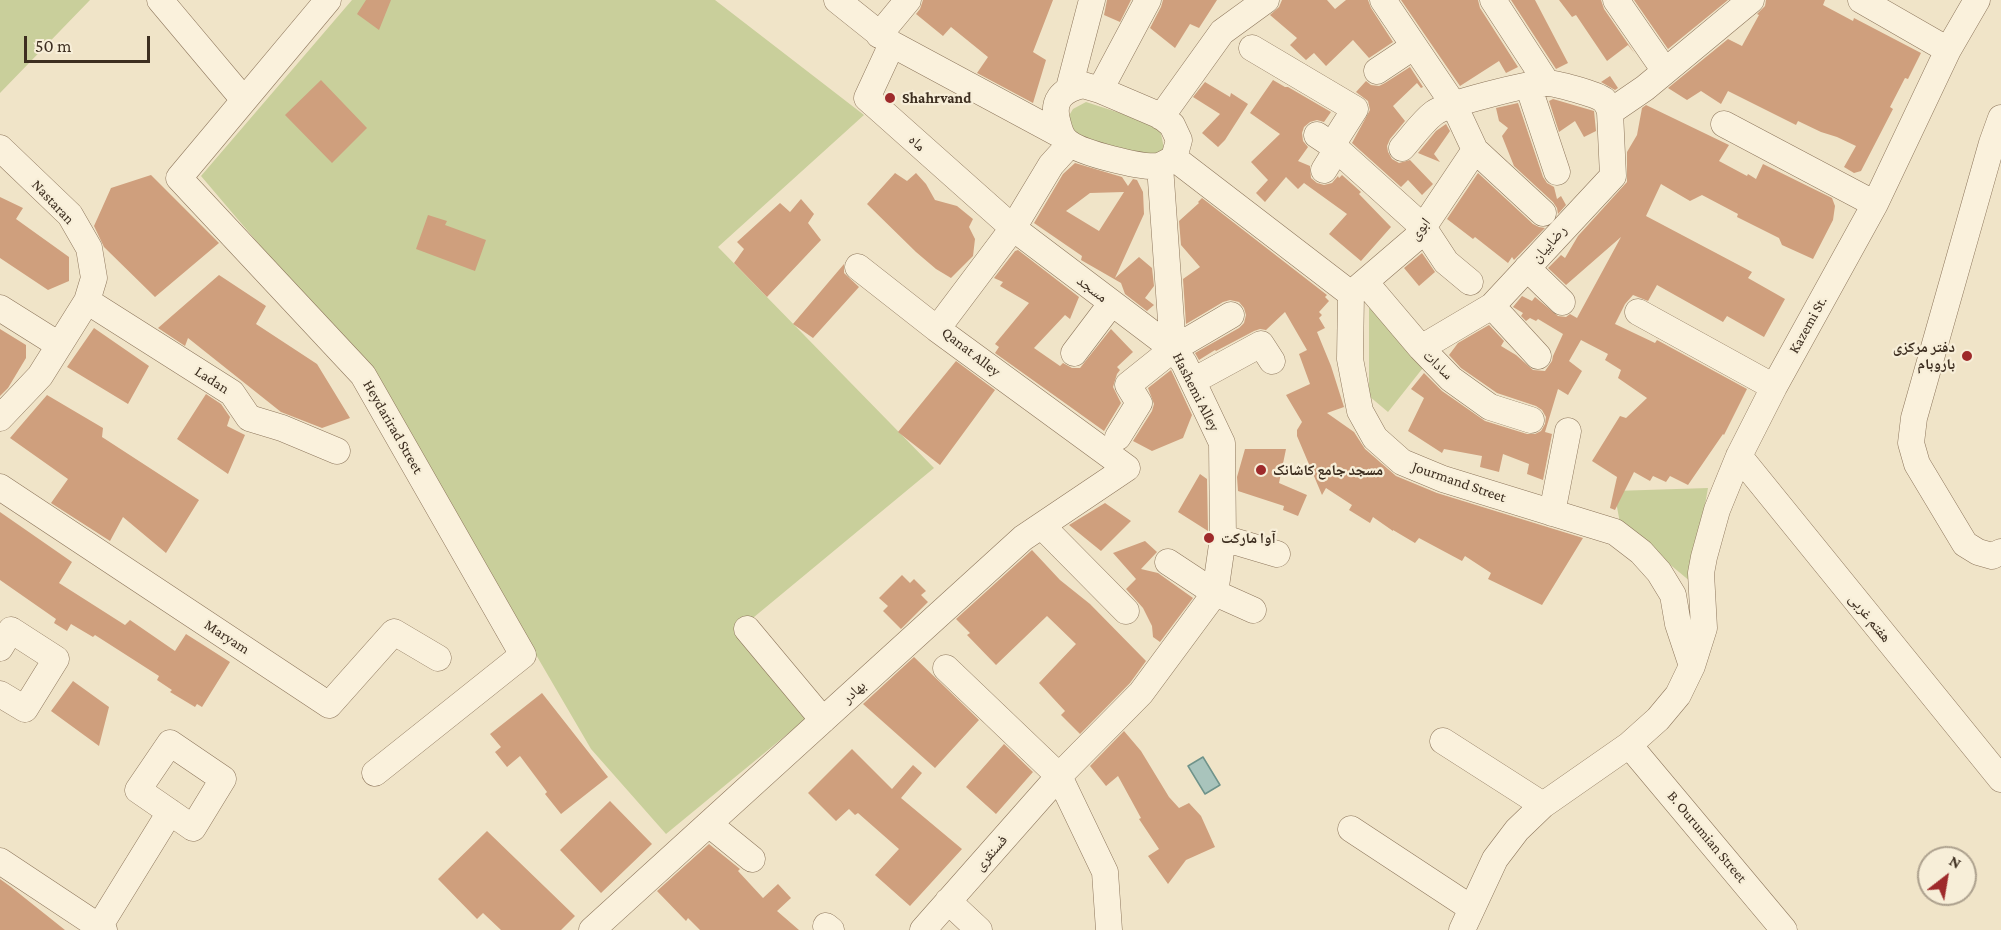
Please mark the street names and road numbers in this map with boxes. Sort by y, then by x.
street label: ماه [905,131,929,155]
street label: Nastaran [28,176,78,228]
street label: ابوی [1406,214,1434,244]
street label: رضاییان [1527,221,1571,267]
street label: مسجد [1073,272,1111,306]
street label: Kazemi St. [1785,293,1831,357]
street label: Qanat Alley [938,323,1004,381]
street label: سادات [1419,346,1457,384]
street label: Hashemi Alley [1168,350,1224,434]
street label: Ladan [191,362,233,398]
street label: Heydarirad Street [359,377,427,477]
street label: Jourmand Street [1410,458,1508,506]
street label: هفتم غربی [1845,590,1895,646]
street label: Maryam [201,616,253,658]
street label: بهادر [838,677,870,707]
street label: B. Ourumian Street [1663,787,1751,887]
street label: فسنقری [971,831,1011,875]

